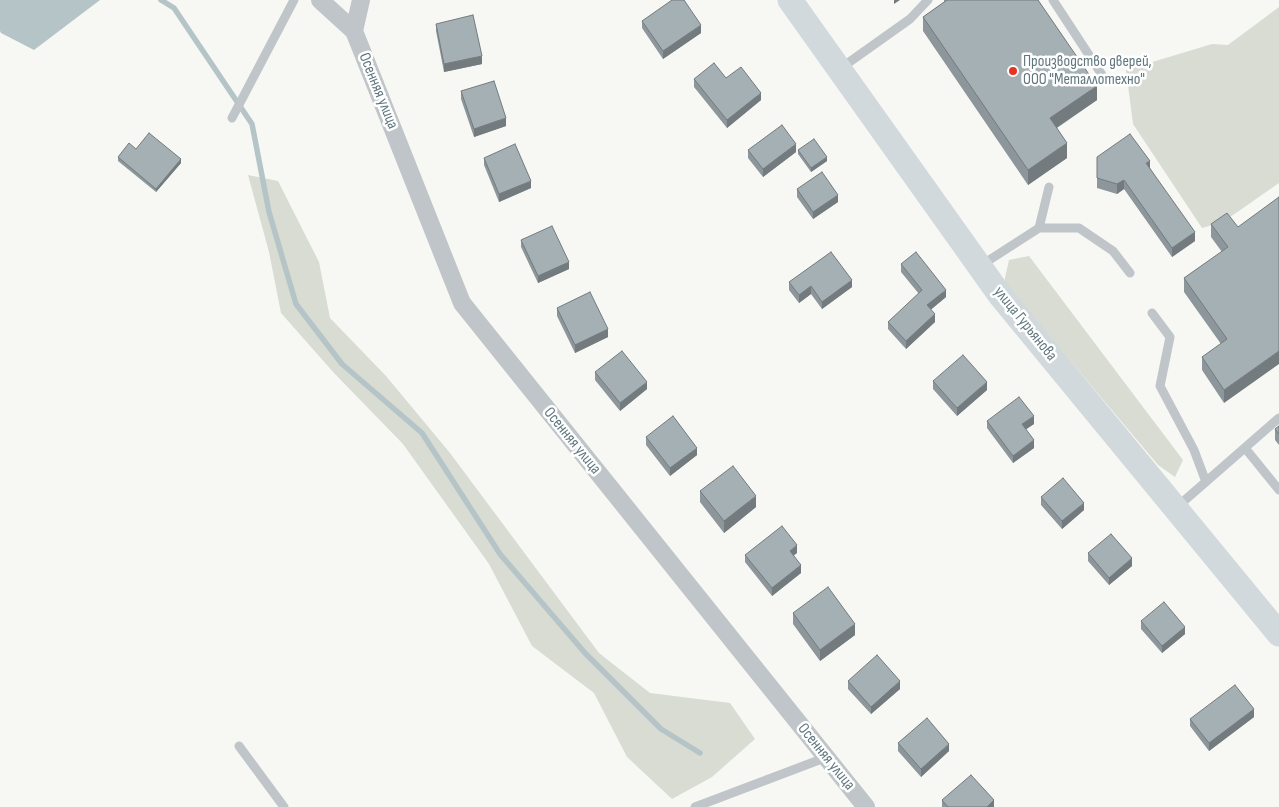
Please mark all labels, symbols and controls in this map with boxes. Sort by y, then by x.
street label: Осенняя улица [354,50,402,132]
place label: Производство дверей, ООО "Металлотехно" [1023,52,1152,90]
marker: Производство дверей, ООО "Металлотехно" [1007,65,1019,77]
street label: улица Гурьянова [989,283,1061,365]
street label: Осенняя улица [539,404,605,478]
street label: Осенняя улица [793,720,859,794]

